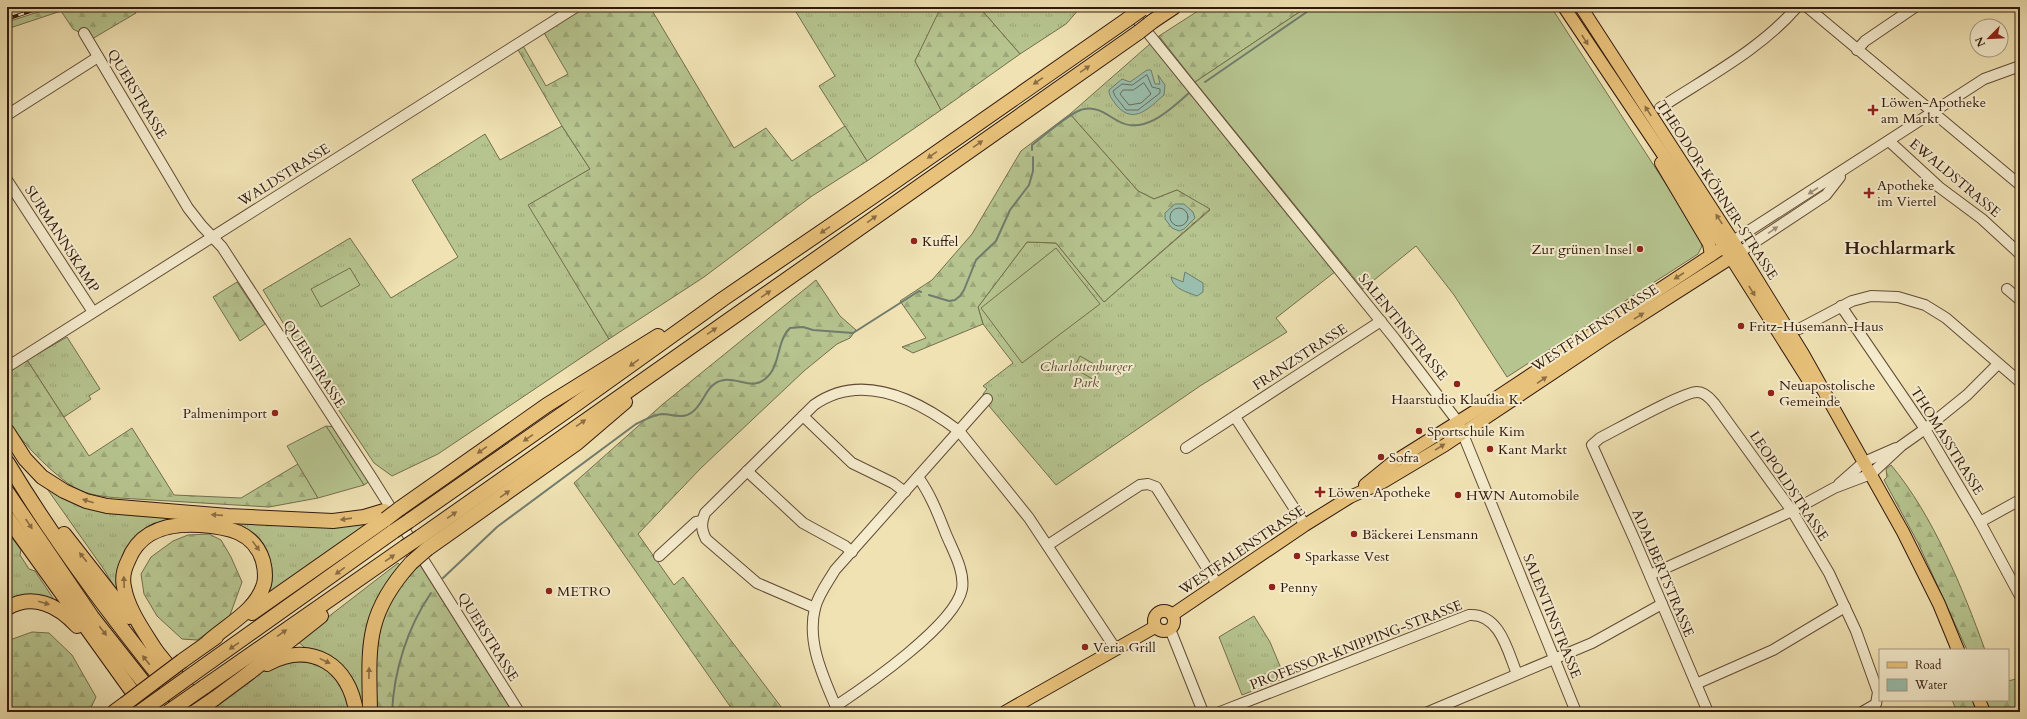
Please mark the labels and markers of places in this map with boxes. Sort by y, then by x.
place label: Löwen-Apotheke am Markt [1881,93,1986,128]
marker: Löwen-Apotheke am Markt [1868,105,1878,115]
place label: Apotheke im Viertel [1877,176,1937,211]
marker: Apotheke im Viertel [1864,188,1874,198]
place label: Kuffel [922,232,959,251]
marker: Kuffel [909,236,919,246]
place label: Zur grünen Insel [1531,240,1632,259]
marker: Zur grünen Insel [1635,244,1645,254]
place label: Fritz-Husemann-Haus [1749,317,1884,336]
marker: Fritz-Husemann-Haus [1736,321,1746,331]
place label: Neuapostolische Gemeinde [1779,376,1875,411]
marker: Haarstudio Klaudia K. [1452,379,1462,389]
marker: Neuapostolische Gemeinde [1766,388,1776,398]
place label: Haarstudio Klaudia K. [1391,390,1523,409]
place label: Palmenimport [183,404,268,423]
marker: Palmenimport [270,408,280,418]
place label: Sportschule Kim [1427,422,1525,441]
marker: Sportschule Kim [1414,426,1424,436]
place label: Kant Markt [1498,440,1567,459]
marker: Kant Markt [1485,444,1495,454]
place label: Sofra [1389,448,1419,467]
marker: Sofra [1376,452,1386,462]
place label: Löwen Apotheke [1328,483,1431,502]
place label: HWN Automobile [1466,486,1579,505]
marker: Löwen Apotheke [1315,487,1325,497]
marker: HWN Automobile [1453,490,1463,500]
place label: Bäckerei Lensmann [1362,525,1478,544]
marker: Bäckerei Lensmann [1349,529,1359,539]
place label: Sparkasse Vest [1305,547,1390,566]
marker: Sparkasse Vest [1292,551,1302,561]
place label: Penny [1280,578,1319,597]
place label: METRO [557,582,611,601]
marker: Penny [1267,582,1277,592]
marker: METRO [544,586,554,596]
place label: Veria Grill [1093,638,1156,657]
marker: Veria Grill [1080,642,1090,652]

